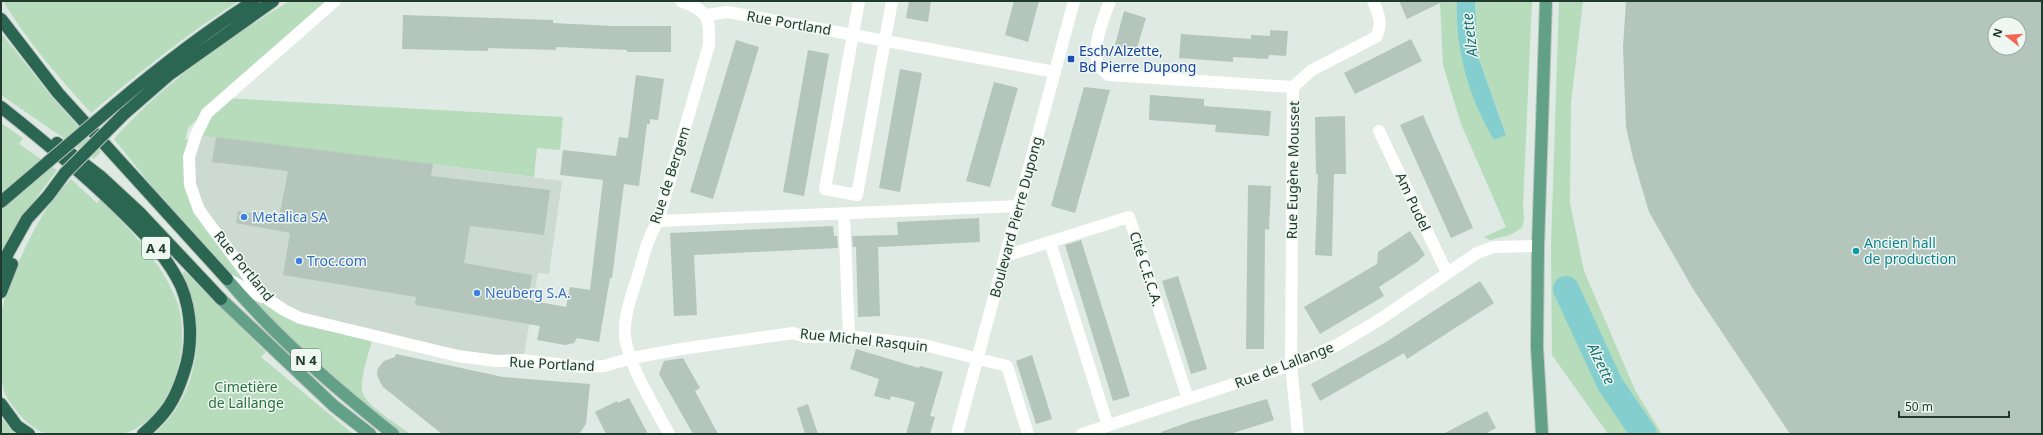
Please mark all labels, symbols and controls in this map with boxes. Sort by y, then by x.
street label: Rue Portland [745,6,833,39]
water label: Alzette [1456,12,1482,59]
north arrow [1987,16,2027,56]
text: N [1988,26,2005,39]
place label: Esch/Alzette, Bd Pierre Dupong [1079,41,1196,76]
marker: Esch/Alzette, Bd Pierre Dupong [1066,54,1076,64]
street label: Rue Eugène Mousset [1282,101,1303,239]
street label: Rue de Bergem [645,124,694,226]
street label: Boulevard Pierre Dupong [985,134,1046,300]
street label: Am Pudel [1392,169,1435,234]
place label: Metalica SA [252,207,328,226]
marker: Metalica SA [239,212,249,222]
street label: Rue Portland [210,227,279,305]
street label: Cité C.E.C.A. [1125,229,1168,309]
place label: Ancien hall de production [1864,233,1957,268]
road number: A 4 [142,237,170,259]
marker: Ancien hall de production [1851,246,1861,256]
place label: Troc.com [307,251,367,270]
marker: Troc.com [294,256,304,266]
place label: Neuberg S.A. [485,283,571,302]
marker: Neuberg S.A. [472,288,482,298]
street label: Rue Michel Rasquin [799,323,929,356]
street label: Rue de Lallange [1232,337,1336,392]
water label: Alzette [1583,339,1621,388]
road number: N 4 [291,349,321,371]
street label: Rue Portland [509,352,595,375]
park label: Cimetière de Lallange [208,377,284,412]
scale bar [1899,393,2009,419]
text: 50 m [1905,398,1933,415]

